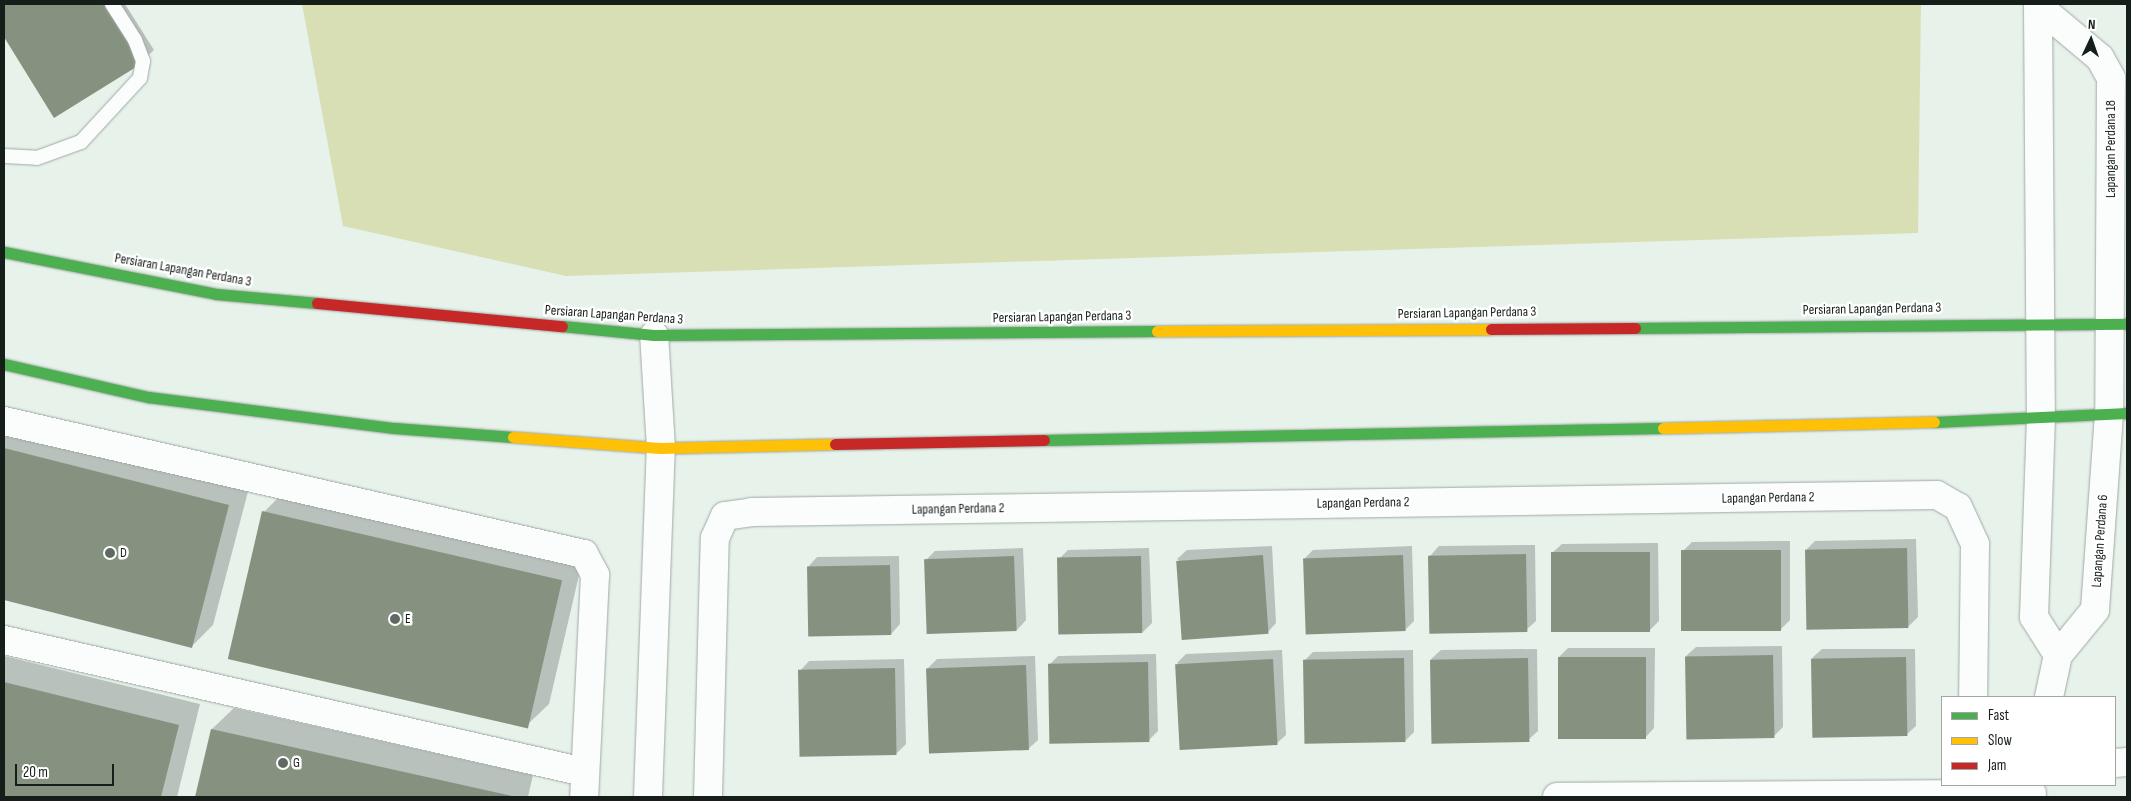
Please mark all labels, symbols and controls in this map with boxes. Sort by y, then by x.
north arrow [2066,15,2116,65]
text: N [2088,16,2096,33]
street label: Lapangan Perdana 18 [2103,100,2119,198]
street label: Persiaran Lapangan Perdana 3 [113,250,253,290]
street label: Persiaran Lapangan Perdana 3 [1803,299,1941,319]
street label: Persiaran Lapangan Perdana 3 [544,302,684,328]
street label: Persiaran Lapangan Perdana 3 [1398,303,1536,323]
street label: Persiaran Lapangan Perdana 3 [993,307,1131,327]
street label: Lapangan Perdana 2 [1722,489,1814,507]
street label: Lapangan Perdana 2 [1317,494,1409,512]
street label: Lapangan Perdana 6 [2088,494,2112,588]
street label: Lapangan Perdana 2 [912,500,1004,518]
place label: D [120,545,127,561]
marker: D [104,547,116,559]
place label: E [405,611,411,627]
marker: E [389,613,401,625]
legend [1941,696,2116,786]
text: Fast [1988,706,2009,725]
text: Slow [1988,731,2012,750]
scale bar [18,754,116,786]
place label: G [293,755,300,771]
text: Jam [1988,756,2006,775]
marker: G [277,757,289,769]
text: 20 m [23,763,48,782]

